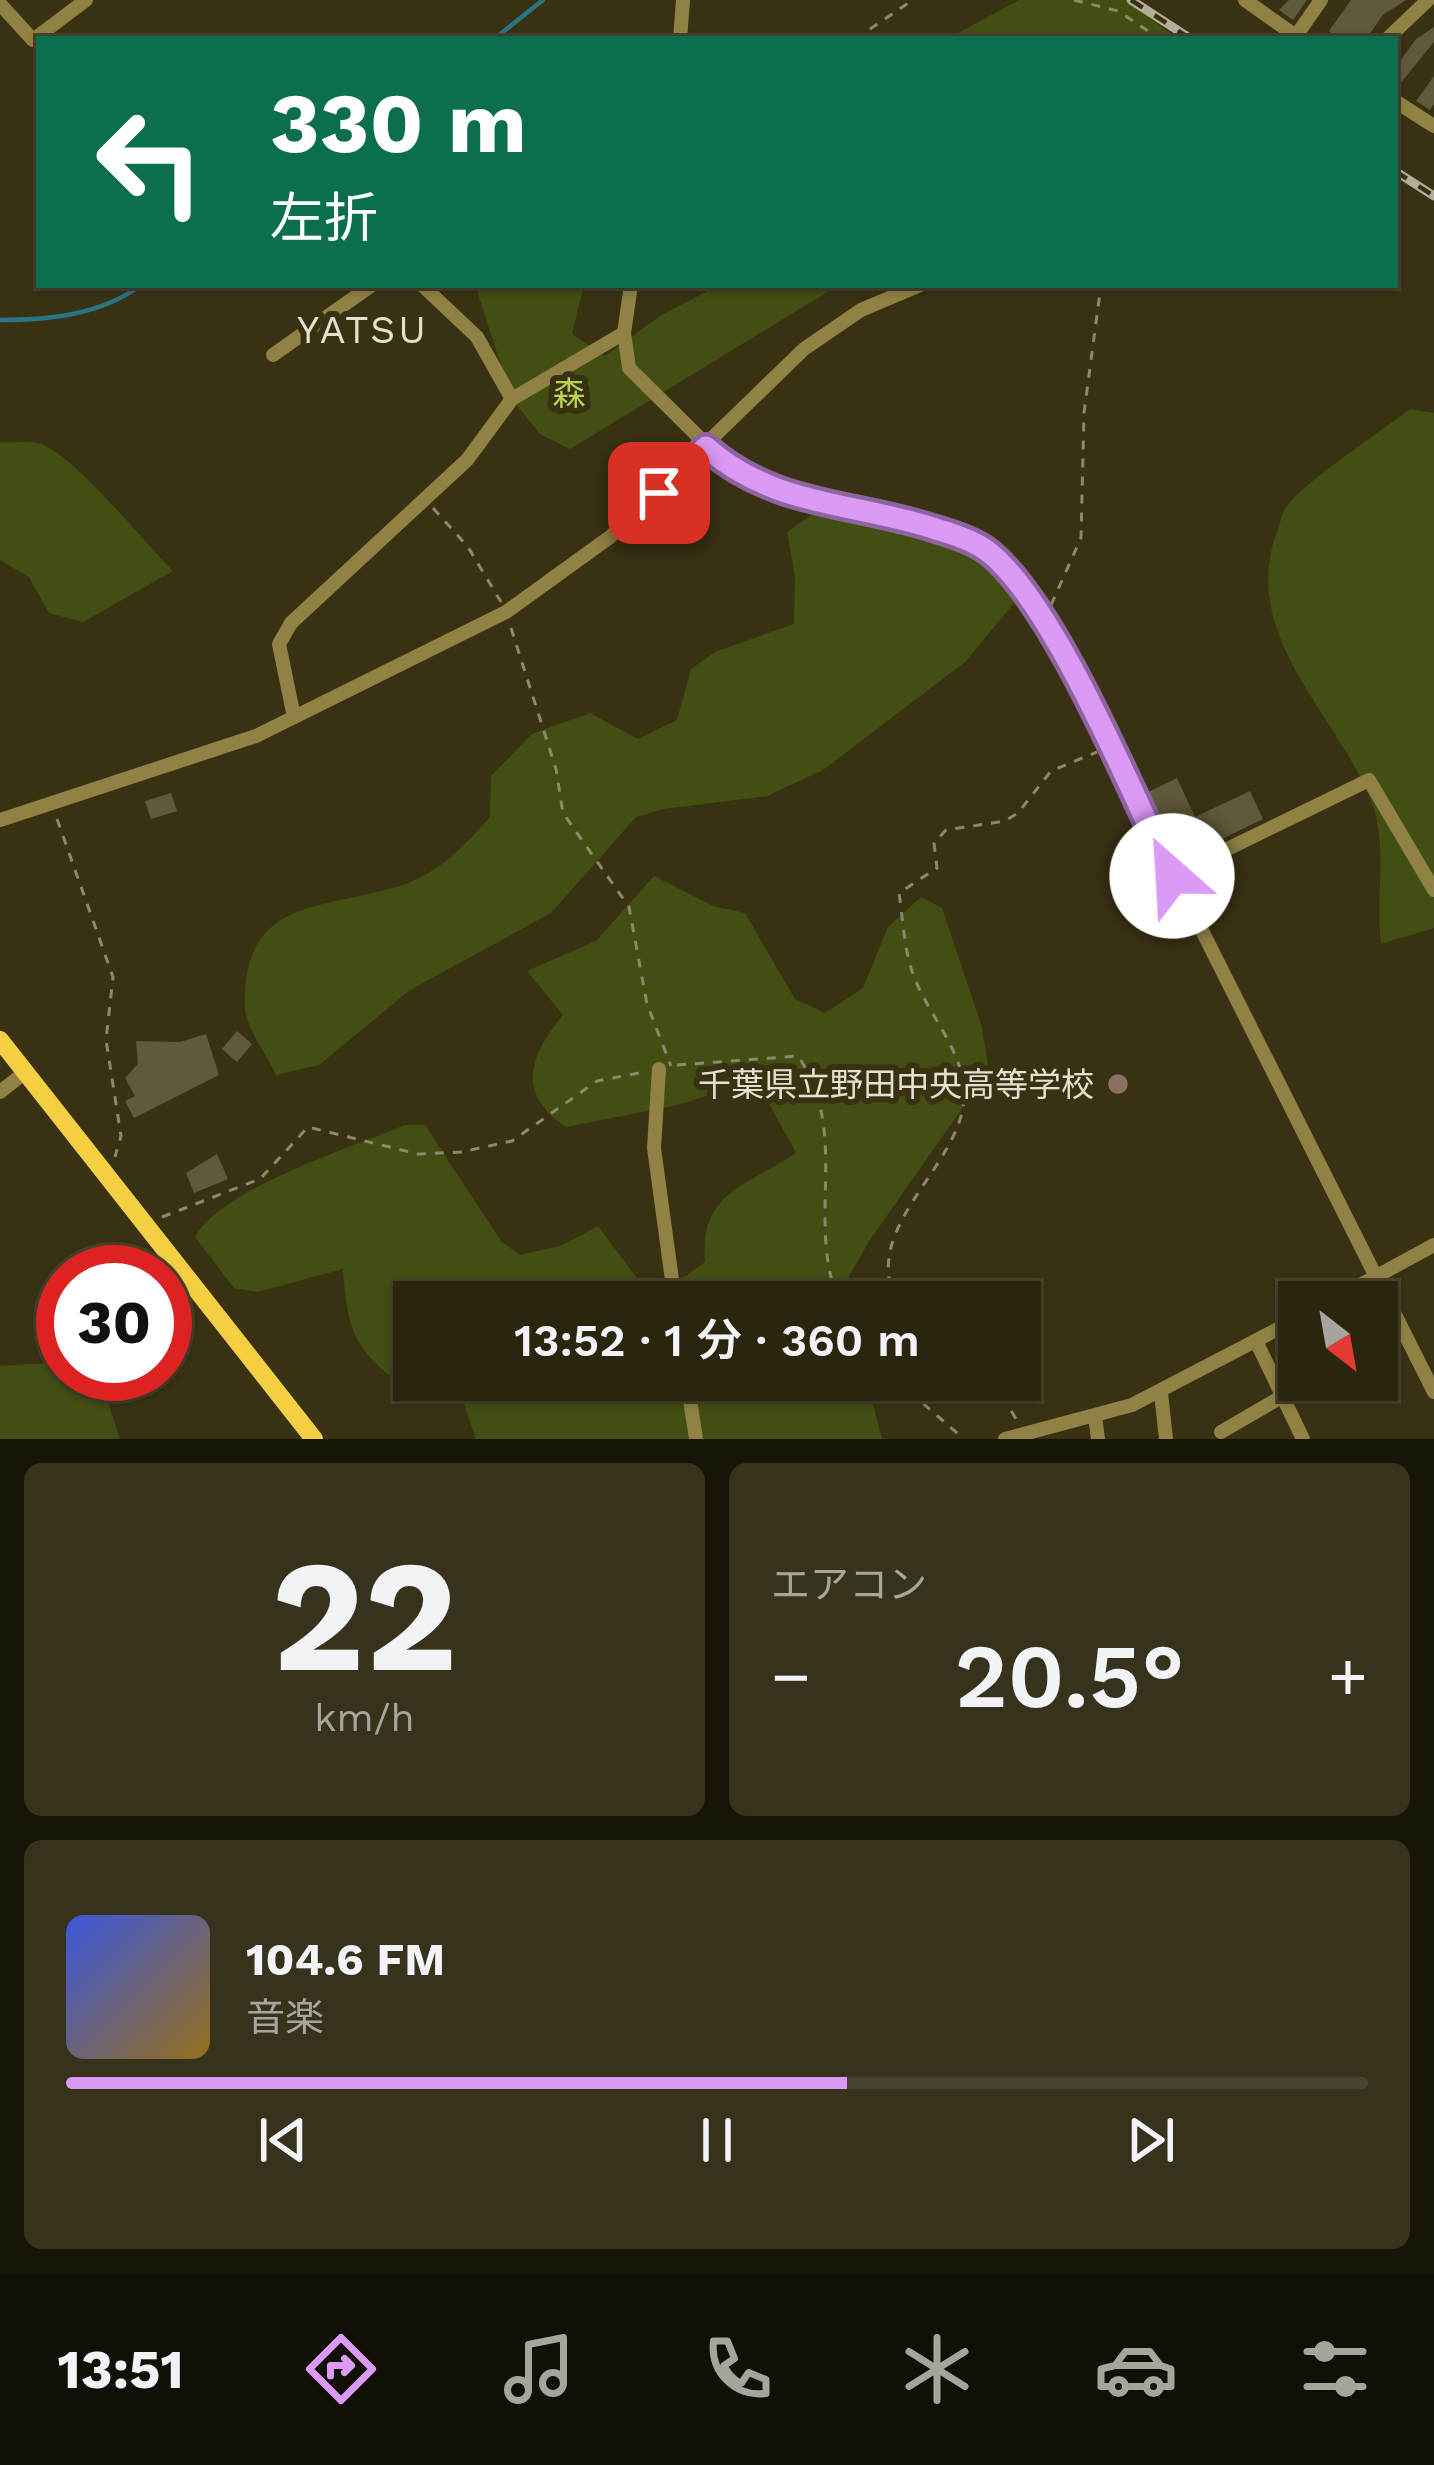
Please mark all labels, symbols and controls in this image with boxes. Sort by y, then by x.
text: 330 m [270,74,527,172]
icon: left [72,84,228,240]
text: 左折 [270,187,378,250]
district label: YATSU [297,307,429,352]
park label: 森 [553,374,586,413]
pin [608,442,710,544]
icon: arrive [626,460,692,526]
position arrow [1109,813,1235,939]
place label: 千葉県立野田中央高等学校 [698,1065,1094,1104]
marker: 千葉県立野田中央高等学校 [1105,1071,1131,1097]
speed limit sign: 30 [36,1245,192,1401]
north arrow [1278,1281,1398,1401]
map controls [1278,1281,1398,1401]
text: 13:52 · 1 分 · 360 m [514,1314,920,1367]
text: 22 [272,1525,457,1708]
text: エアコン [771,1562,927,1607]
text: 20.5° [954,1623,1185,1729]
text: − [771,1638,811,1715]
text: + [1328,1638,1368,1715]
text: km/h [314,1695,415,1740]
text: 104.6 FM [246,1933,445,1986]
text: 音楽 [246,1995,324,2040]
icon: previous [250,2107,316,2173]
icon: pause [684,2107,750,2173]
icon: next [1118,2107,1184,2173]
icon: directions [299,2327,383,2411]
icon: music [497,2327,581,2411]
icon: phone [696,2327,780,2411]
icon: climate [895,2327,979,2411]
icon: car [1094,2327,1178,2411]
icon: filters [1293,2327,1377,2411]
text: 13:51 [57,2338,184,2401]

